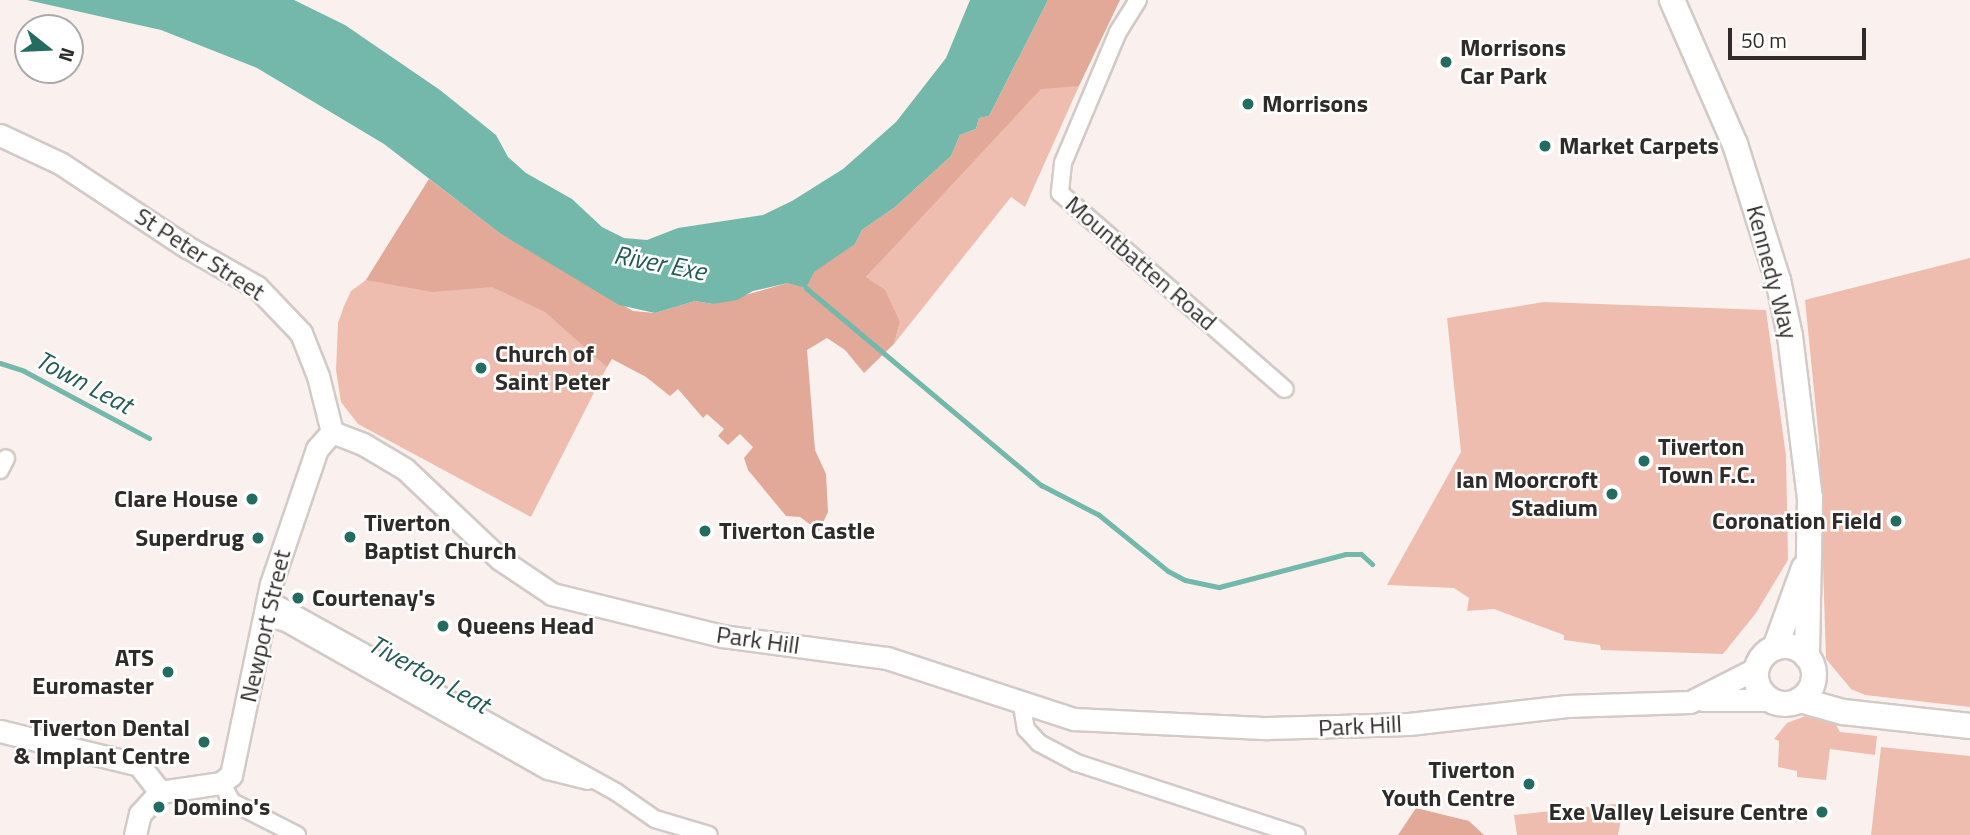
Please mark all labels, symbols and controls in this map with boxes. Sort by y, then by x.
north arrow [14,14,84,84]
scale bar [1732,14,1870,58]
text: 50 m [1741,24,1787,56]
place label: Morrisons Car Park [1460,34,1566,90]
text: N [52,44,83,66]
marker: Morrisons Car Park [1438,54,1454,70]
place label: Morrisons [1262,90,1368,118]
marker: Morrisons [1240,96,1256,112]
place label: Market Carpets [1559,132,1719,160]
marker: Market Carpets [1537,138,1553,154]
street label: Mountbatten Road [1060,190,1222,336]
street label: St Peter Street [130,201,270,307]
street label: Kennedy Way [1740,202,1804,342]
water label: River Exe [611,239,709,287]
place label: Church of Saint Peter [495,340,610,396]
water label: Town Leat [30,344,138,420]
marker: Church of Saint Peter [473,360,489,376]
place label: Tiverton Town F.C. [1658,433,1756,489]
marker: Tiverton Town F.C. [1636,453,1652,469]
place label: Ian Moorcroft Stadium [1456,466,1598,522]
place label: Clare House [114,485,238,513]
marker: Ian Moorcroft Stadium [1604,486,1620,502]
marker: Clare House [244,491,260,507]
place label: Coronation Field [1712,507,1882,535]
place label: Tiverton Baptist Church [364,509,517,565]
marker: Coronation Field [1888,513,1904,529]
place label: Tiverton Castle [719,517,875,545]
marker: Tiverton Castle [697,523,713,539]
place label: Superdrug [135,524,244,552]
marker: Tiverton Baptist Church [342,529,358,545]
marker: Superdrug [250,530,266,546]
street label: Newport Street [233,547,297,705]
place label: Courtenay's [312,584,435,612]
marker: Courtenay's [290,590,306,606]
place label: Queens Head [457,612,594,640]
marker: Queens Head [435,618,451,634]
street label: Park Hill [715,620,801,660]
water label: Tiverton Leat [363,628,495,720]
place label: ATS Euromaster [32,644,154,700]
marker: ATS Euromaster [160,664,176,680]
street label: Park Hill [1317,709,1403,743]
place label: Tiverton Dental & Implant Centre [14,714,190,770]
marker: Tiverton Dental & Implant Centre [196,734,212,750]
place label: Tiverton Youth Centre [1382,756,1515,812]
marker: Tiverton Youth Centre [1521,776,1537,792]
place label: Domino's [173,793,270,821]
place label: Exe Valley Leisure Centre [1549,798,1808,826]
marker: Domino's [151,799,167,815]
marker: Exe Valley Leisure Centre [1814,804,1830,820]

